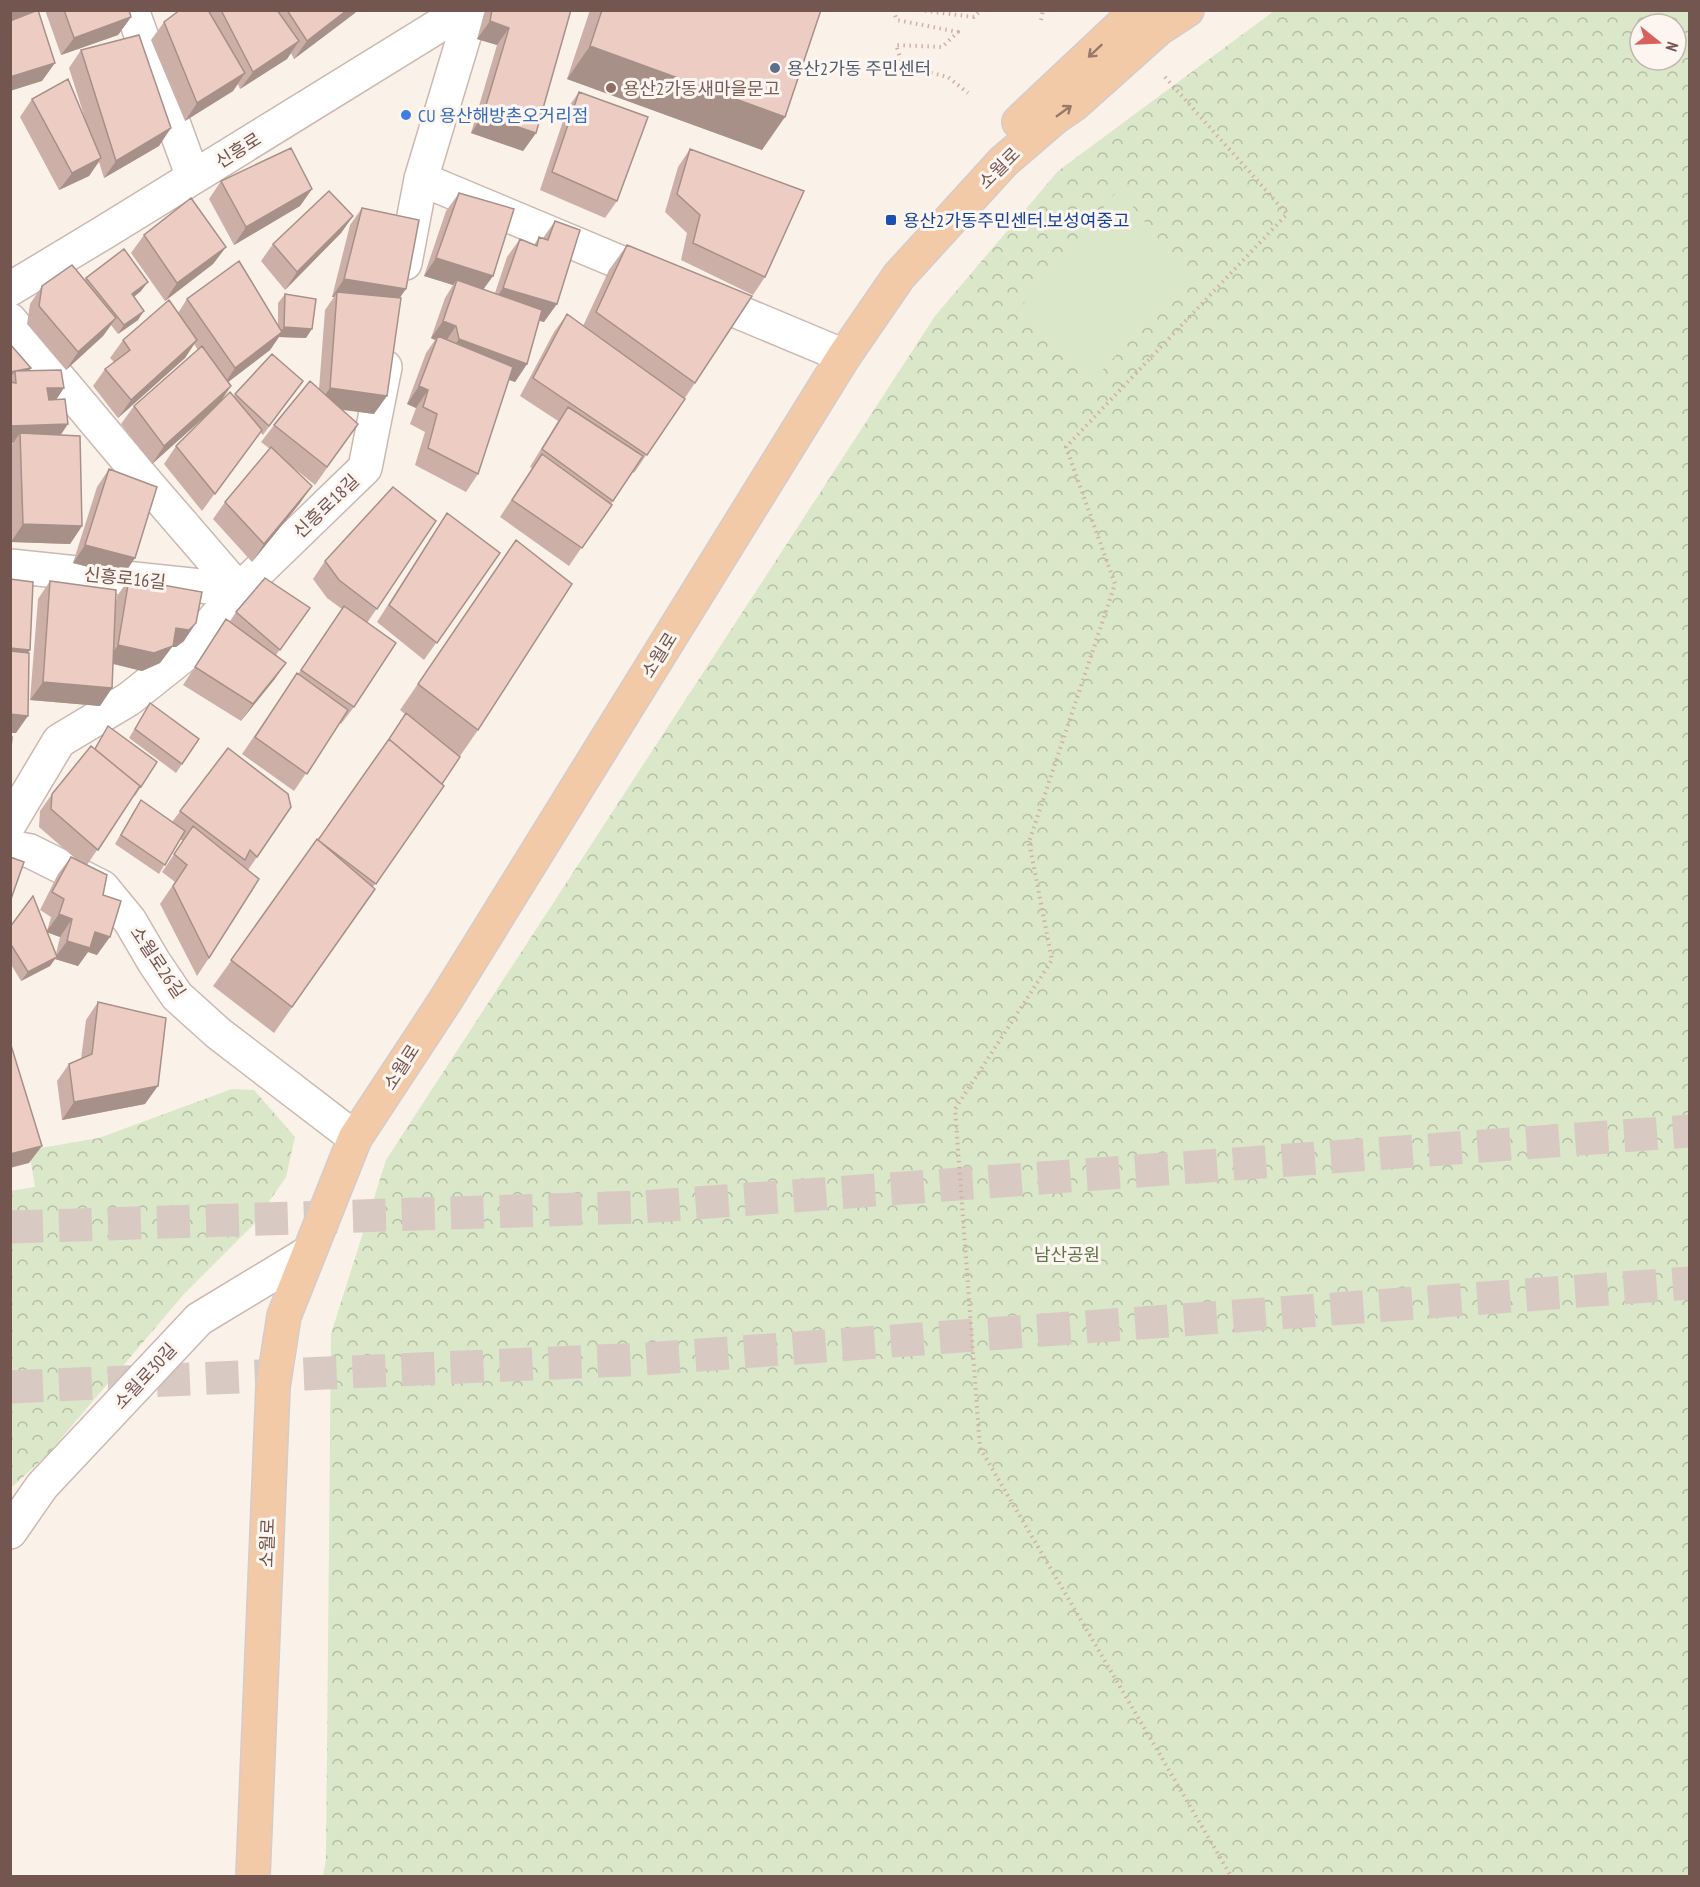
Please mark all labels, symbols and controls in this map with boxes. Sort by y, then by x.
north arrow [1628,12,1688,72]
text: N [1661,39,1683,54]
one-way arrow [1088,43,1103,57]
place label: 용산2가동 주민센터 [787,57,931,80]
marker: 용산2가동 주민센터 [768,61,782,75]
place label: 용산2가동새마을문고 [623,77,780,100]
marker: 용산2가동새마을문고 [604,81,618,95]
place label: CU 용산해방촌오거리점 [418,104,588,127]
one-way arrow [1055,105,1072,117]
marker: CU 용산해방촌오거리점 [399,108,413,122]
street label: 신흥로 [211,127,265,173]
street label: 소월로 [973,142,1025,194]
place label: 용산2가동주민센터.보성여중고 [903,209,1130,232]
marker: 용산2가동주민센터.보성여중고 [884,213,898,227]
street label: 신흥로18길 [288,469,364,543]
street label: 신흥로16길 [83,562,167,594]
street label: 소월로 [636,628,682,682]
street label: 소월로26길 [125,921,191,1003]
street label: 소월로 [378,1040,424,1094]
park label: 남산공원 [1034,1243,1100,1266]
street label: 소월로30길 [108,1338,182,1414]
street label: 소월로 [255,1518,279,1568]

